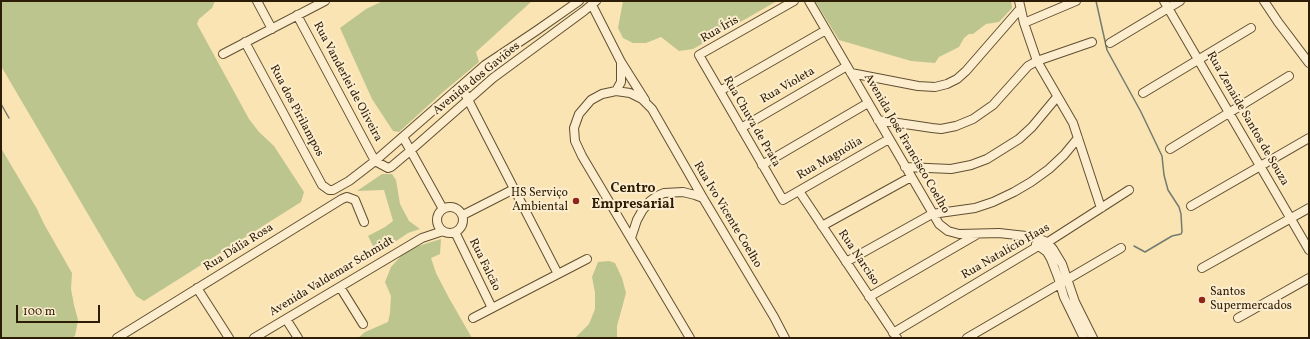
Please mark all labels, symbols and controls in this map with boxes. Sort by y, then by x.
street label: Rua Íris [698,13,742,47]
street label: Rua Vanderlei de Oliveira [309,20,385,144]
street label: Avenida dos Gaviões [431,39,523,119]
street label: Rua Zenaide Santos de Souza [1203,49,1291,189]
street label: Rua dos Pirilampos [266,63,326,159]
street label: Rua Violeta [758,65,818,107]
street label: Avenida José Francisco Coelho [860,72,952,216]
street label: Rua Chuva de Prata [719,74,783,170]
street label: Rua Magnólia [795,134,865,184]
street label: Rua Ivo Vicente Coelho [690,159,764,271]
district label: Centro Empresarial [592,181,674,214]
place label: HS Serviço Ambiental [511,187,568,215]
marker: HS Serviço Ambiental [571,196,581,206]
street label: Rua Dália Rosa [202,221,276,275]
street label: Rua Natalício Haas [959,221,1053,283]
street label: Rua Narciso [834,228,882,288]
street label: Avenida Valdemar Schmidt [267,234,397,320]
street label: Rua Falcão [465,236,503,294]
place label: Santos Supermercados [1210,286,1292,314]
marker: Santos Supermercados [1197,295,1207,305]
scale bar [18,297,102,323]
text: 100 m [23,304,55,320]

